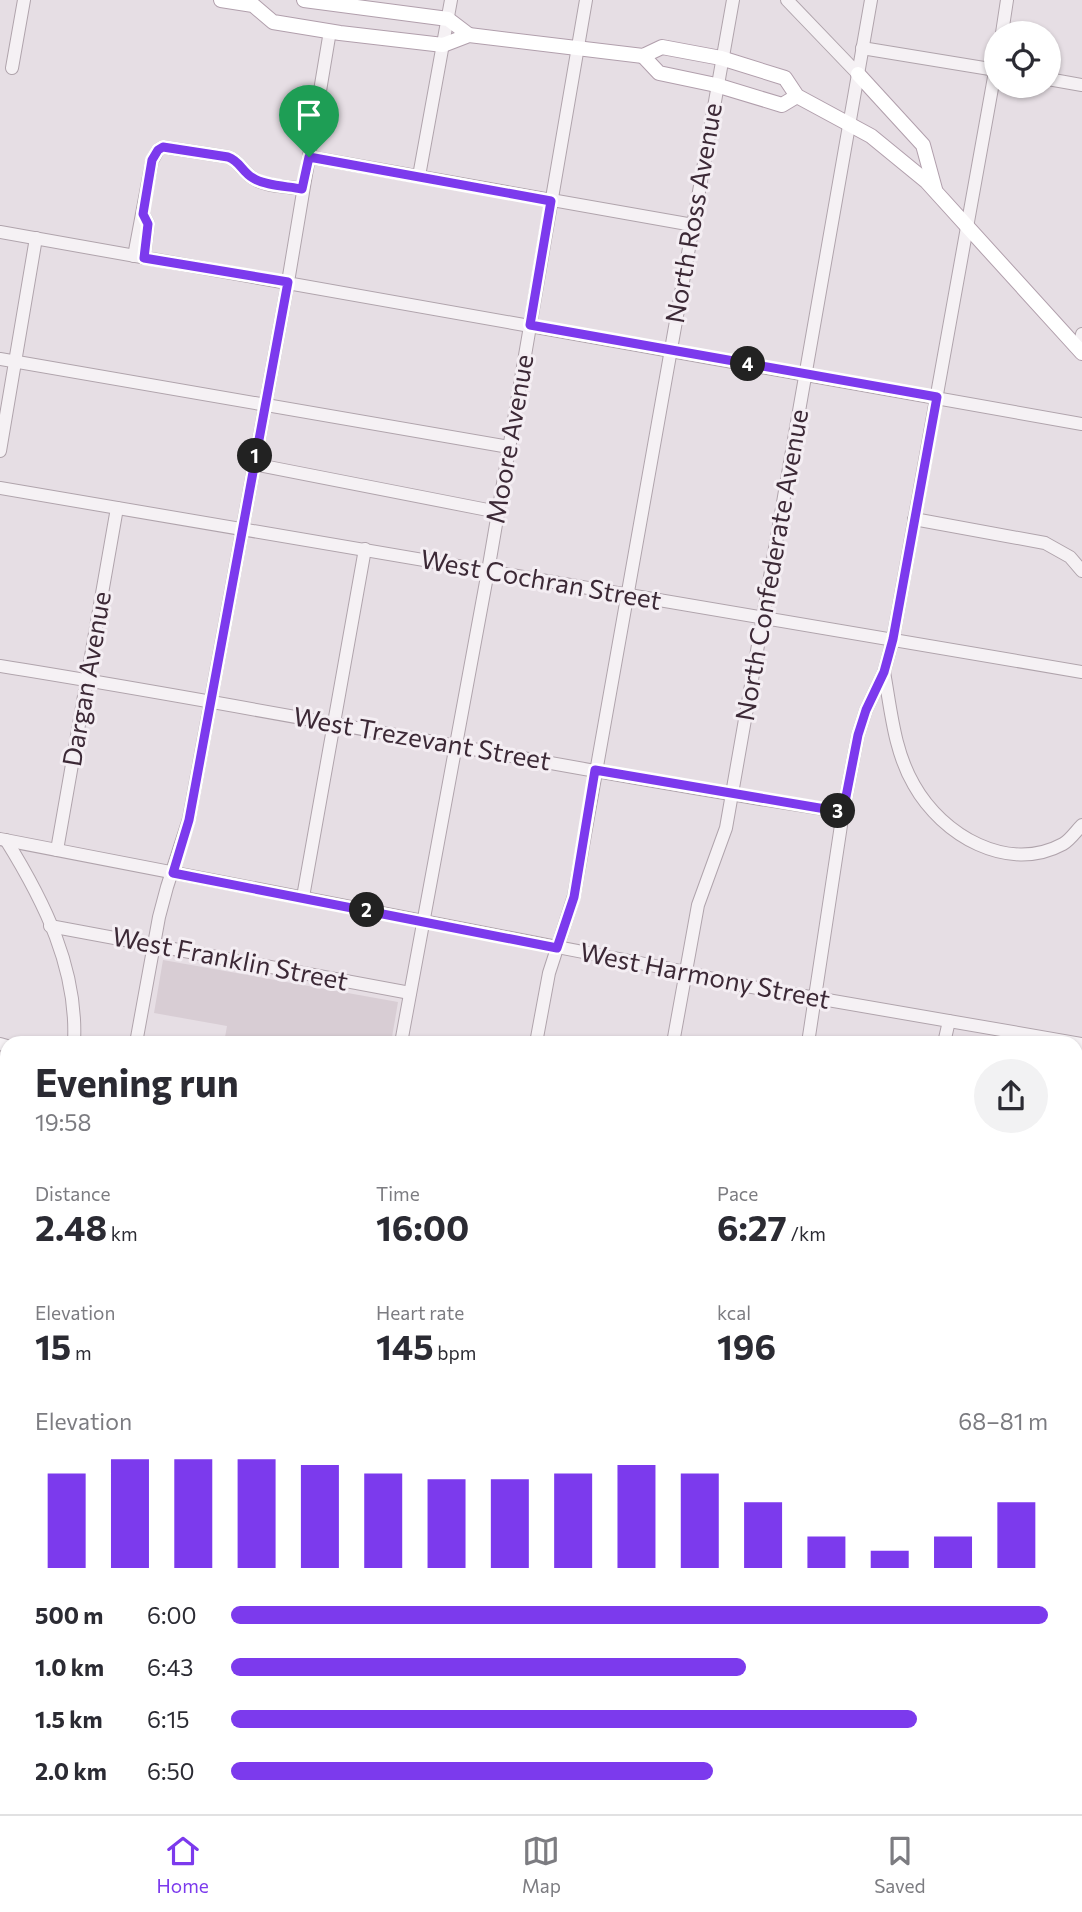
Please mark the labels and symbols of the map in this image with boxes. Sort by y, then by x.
pin [279,85,339,157]
street label: North Ross Avenue [658,100,727,325]
pin: 4 [730,346,766,382]
street label: Moore Avenue [478,352,539,526]
street label: North Confederate Avenue [728,406,813,723]
pin: 1 [238,438,272,474]
street label: West Cochran Street [418,542,664,615]
street label: Dargan Avenue [55,589,116,769]
street label: West Trezevant Street [291,700,553,775]
pin: 3 [820,794,856,828]
pin: 2 [350,892,384,928]
street label: West Franklin Street [110,919,351,996]
street label: West Harmony Street [578,935,833,1014]

